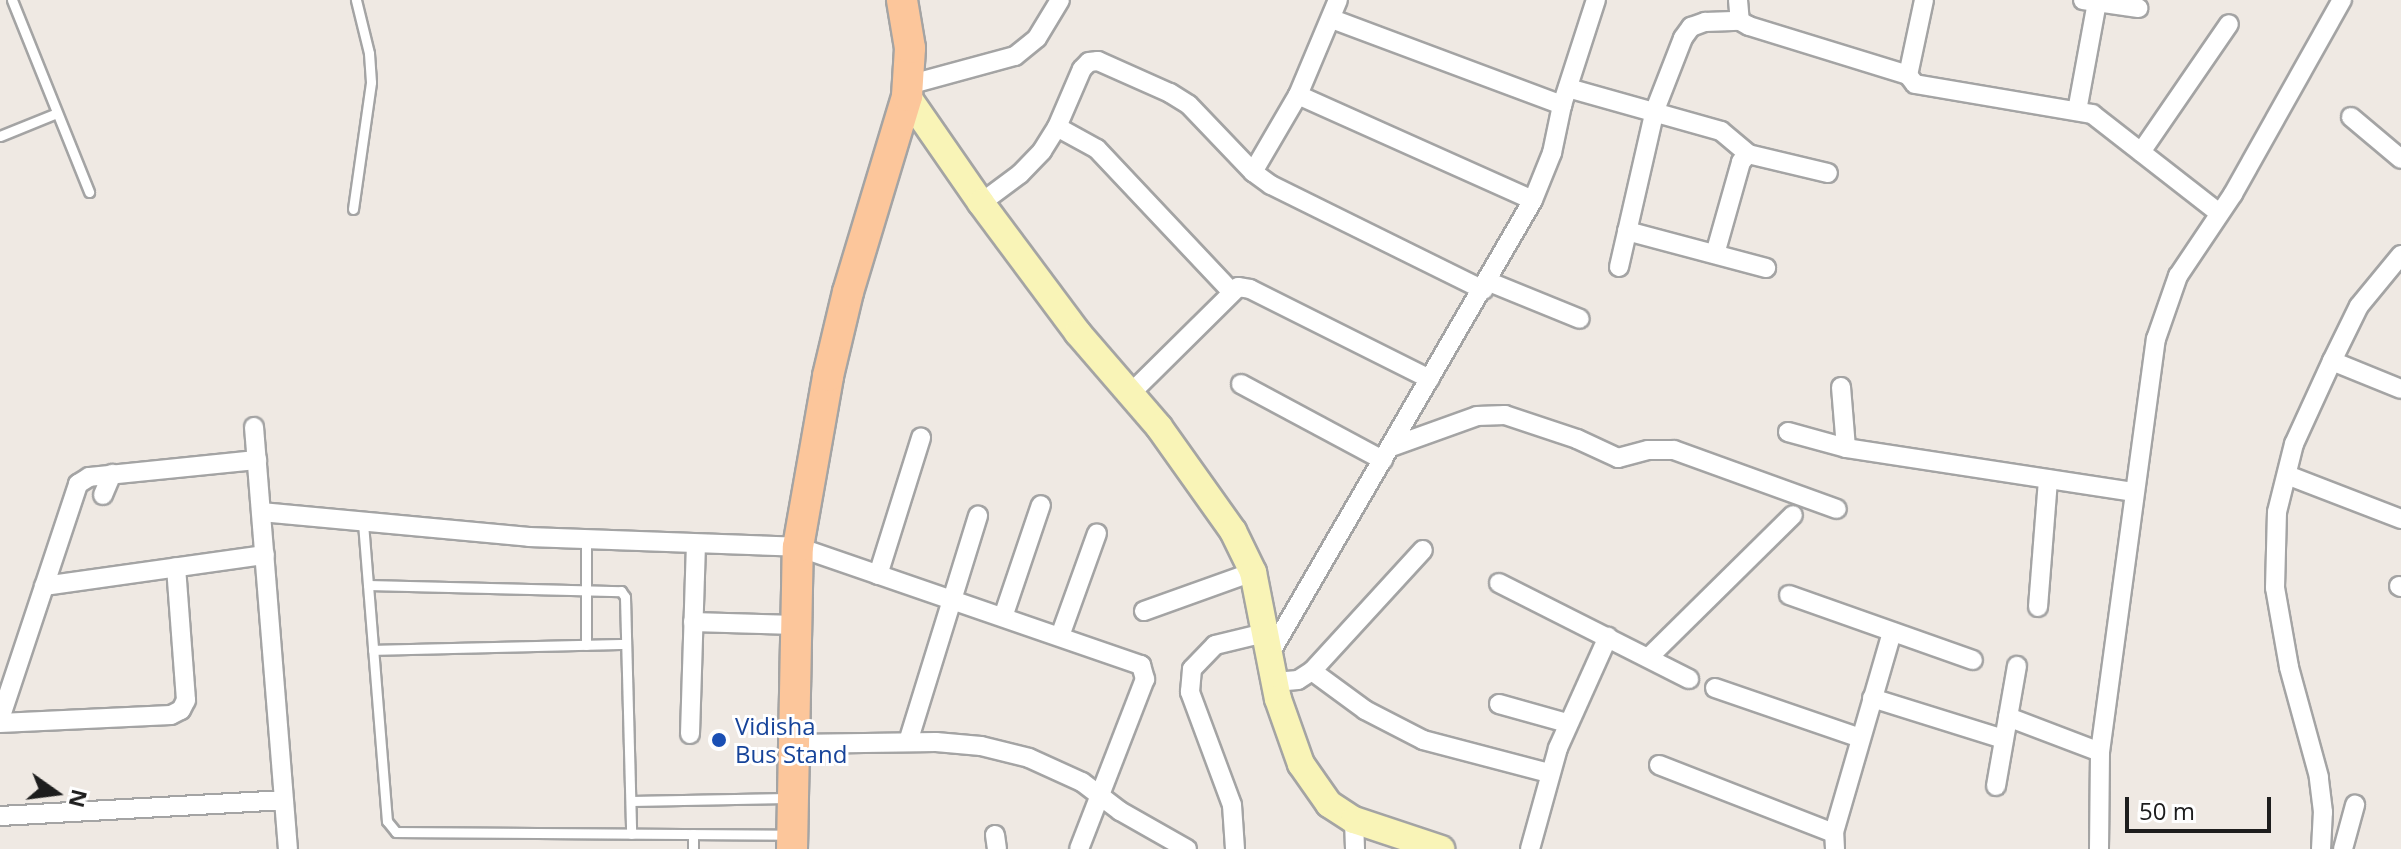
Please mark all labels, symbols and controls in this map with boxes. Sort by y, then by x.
place label: Vidisha Bus Stand [735,712,847,768]
marker: Vidisha Bus Stand [710,731,728,749]
north arrow [16,753,96,833]
scale bar [2129,781,2275,831]
text: N [63,786,96,811]
text: 50 m [2139,794,2195,827]

